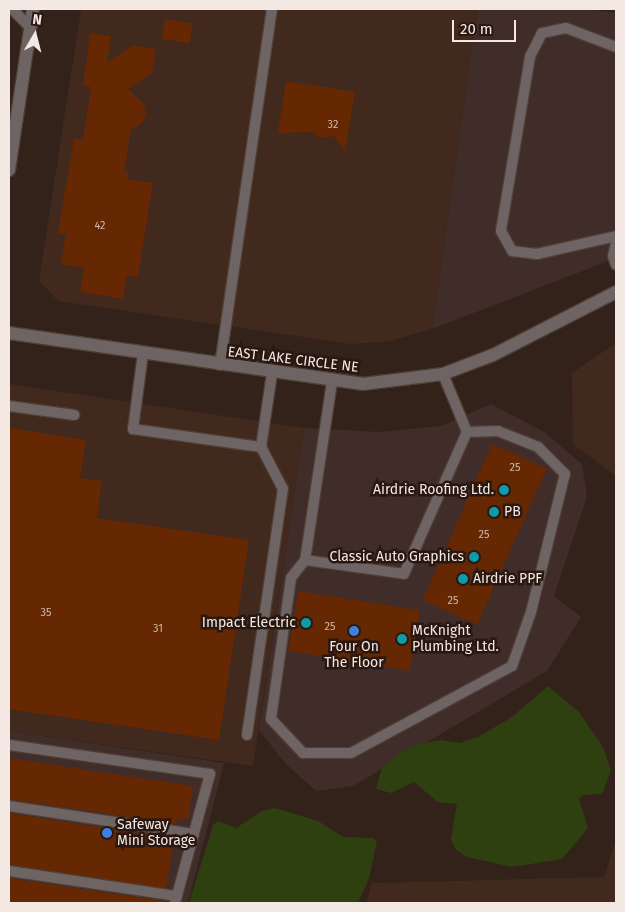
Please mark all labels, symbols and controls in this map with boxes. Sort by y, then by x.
north arrow [10,10,60,60]
scale bar [455,10,519,42]
text: N [31,11,43,29]
text: 20 m [460,20,493,38]
house number: 32 [328,118,338,132]
house number: 42 [94,219,106,233]
street label: EAST LAKE CIRCLE NE [227,344,359,376]
house number: 25 [510,461,520,475]
place label: Airdrie Roofing Ltd. [373,482,494,498]
marker: Airdrie Roofing Ltd. [498,484,510,496]
place label: PB [504,504,521,520]
marker: PB [488,506,500,518]
house number: 25 [479,528,489,542]
place label: Classic Auto Graphics [330,549,464,565]
marker: Classic Auto Graphics [468,551,480,563]
place label: Airdrie PPF [473,571,542,587]
marker: Airdrie PPF [457,573,469,585]
house number: 25 [448,594,458,608]
house number: 35 [41,606,51,620]
place label: Impact Electric [202,615,296,631]
marker: Impact Electric [300,617,312,629]
house number: 25 [325,620,335,634]
house number: 31 [153,622,163,636]
place label: McKnight Plumbing Ltd. [412,623,499,656]
marker: Four On The Floor [348,625,360,637]
marker: McKnight Plumbing Ltd. [396,633,408,645]
place label: Four On The Floor [324,639,384,672]
place label: Safeway Mini Storage [117,817,195,850]
marker: Safeway Mini Storage [101,827,113,839]

